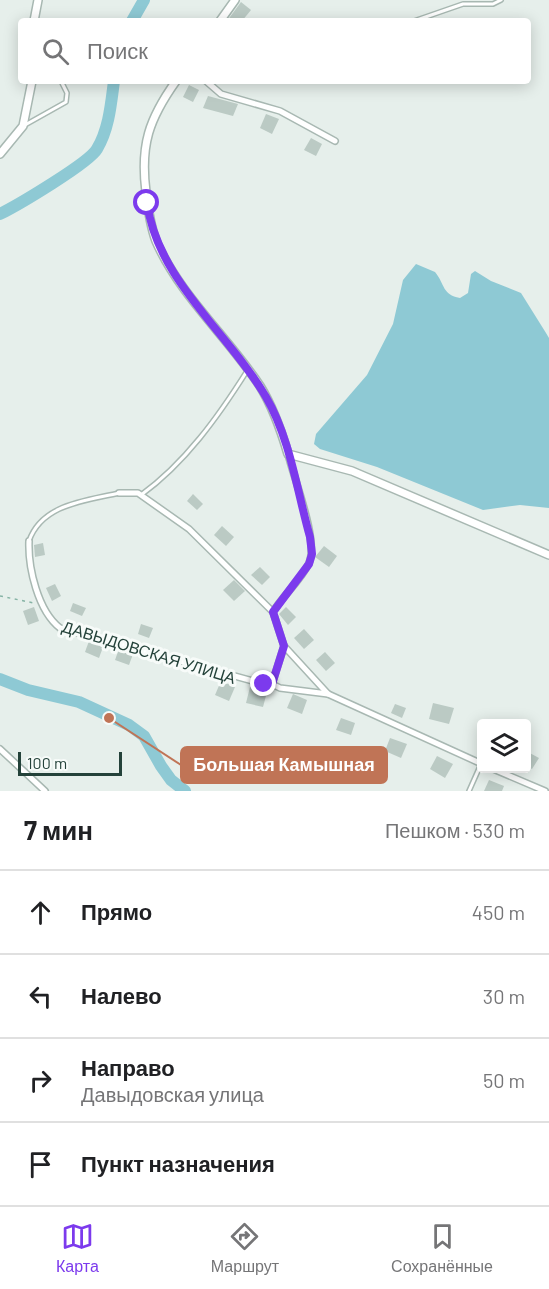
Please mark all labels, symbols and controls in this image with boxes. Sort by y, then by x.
search box [18,18,531,84]
icon: search [39,35,72,68]
text: Поиск [87,37,148,63]
route start [133,189,159,215]
street label: ДАВЫДОВСКАЯ УЛИЦА [60,616,238,687]
route end [250,670,276,696]
map controls [477,719,531,773]
button: layers [477,719,531,773]
callout: Большая Камышная [181,747,387,783]
scale bar [18,749,122,776]
text: 100 m [27,753,67,772]
text: Большая Камышная [193,753,375,775]
text: 7 мин [24,814,93,845]
text: Пешком · 530 m [385,818,525,842]
icon: ahead [24,896,57,929]
text: Прямо [81,898,152,924]
text: 450 m [472,900,525,924]
icon: left [24,980,57,1013]
text: Налево [81,982,162,1008]
text: 30 m [483,984,525,1008]
text: Направо [81,1054,175,1080]
icon: right [24,1064,57,1097]
text: 50 m [483,1068,525,1092]
text: Давыдовская улица [81,1082,264,1106]
icon: arrive [24,1148,57,1181]
text: Пункт назначения [81,1150,275,1176]
tab: Карта [56,1220,99,1276]
tab: Маршрут [211,1220,279,1276]
tab: Сохранённые [391,1220,493,1276]

